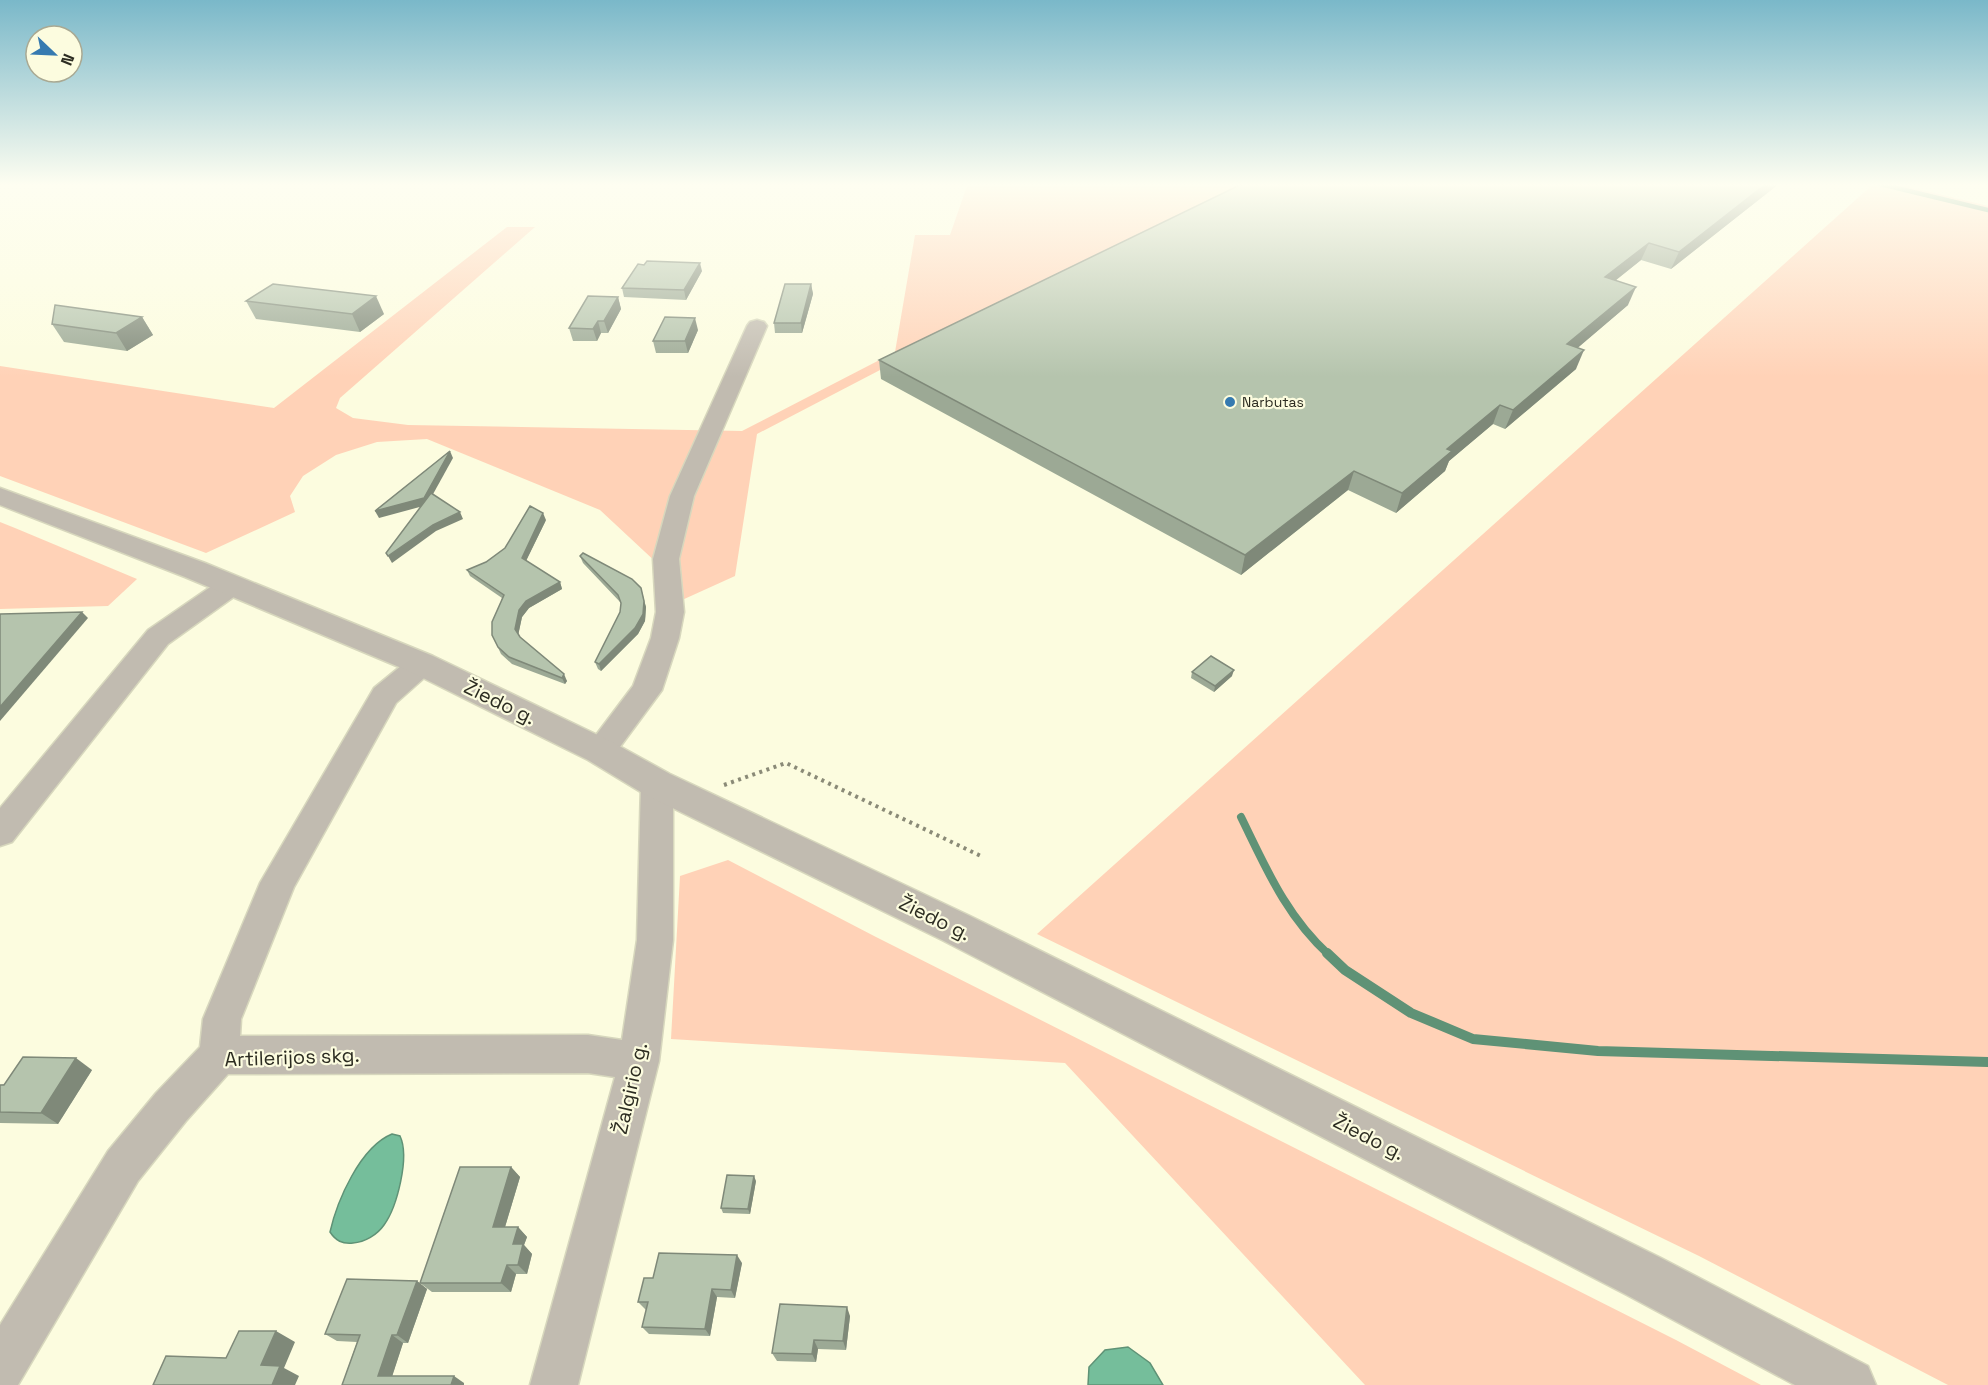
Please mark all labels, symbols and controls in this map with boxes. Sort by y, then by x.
north arrow [24,24,84,84]
text: N [56,51,79,69]
place label: Narbutas [1242,393,1304,411]
marker: Narbutas [1223,395,1237,409]
street label: Žiedo g. [460,674,540,730]
street label: Žiedo g. [895,890,975,946]
street label: Žalgirio g. [607,1040,653,1136]
street label: Artilerijos skg. [224,1042,360,1072]
street label: Žiedo g. [1329,1108,1409,1166]

